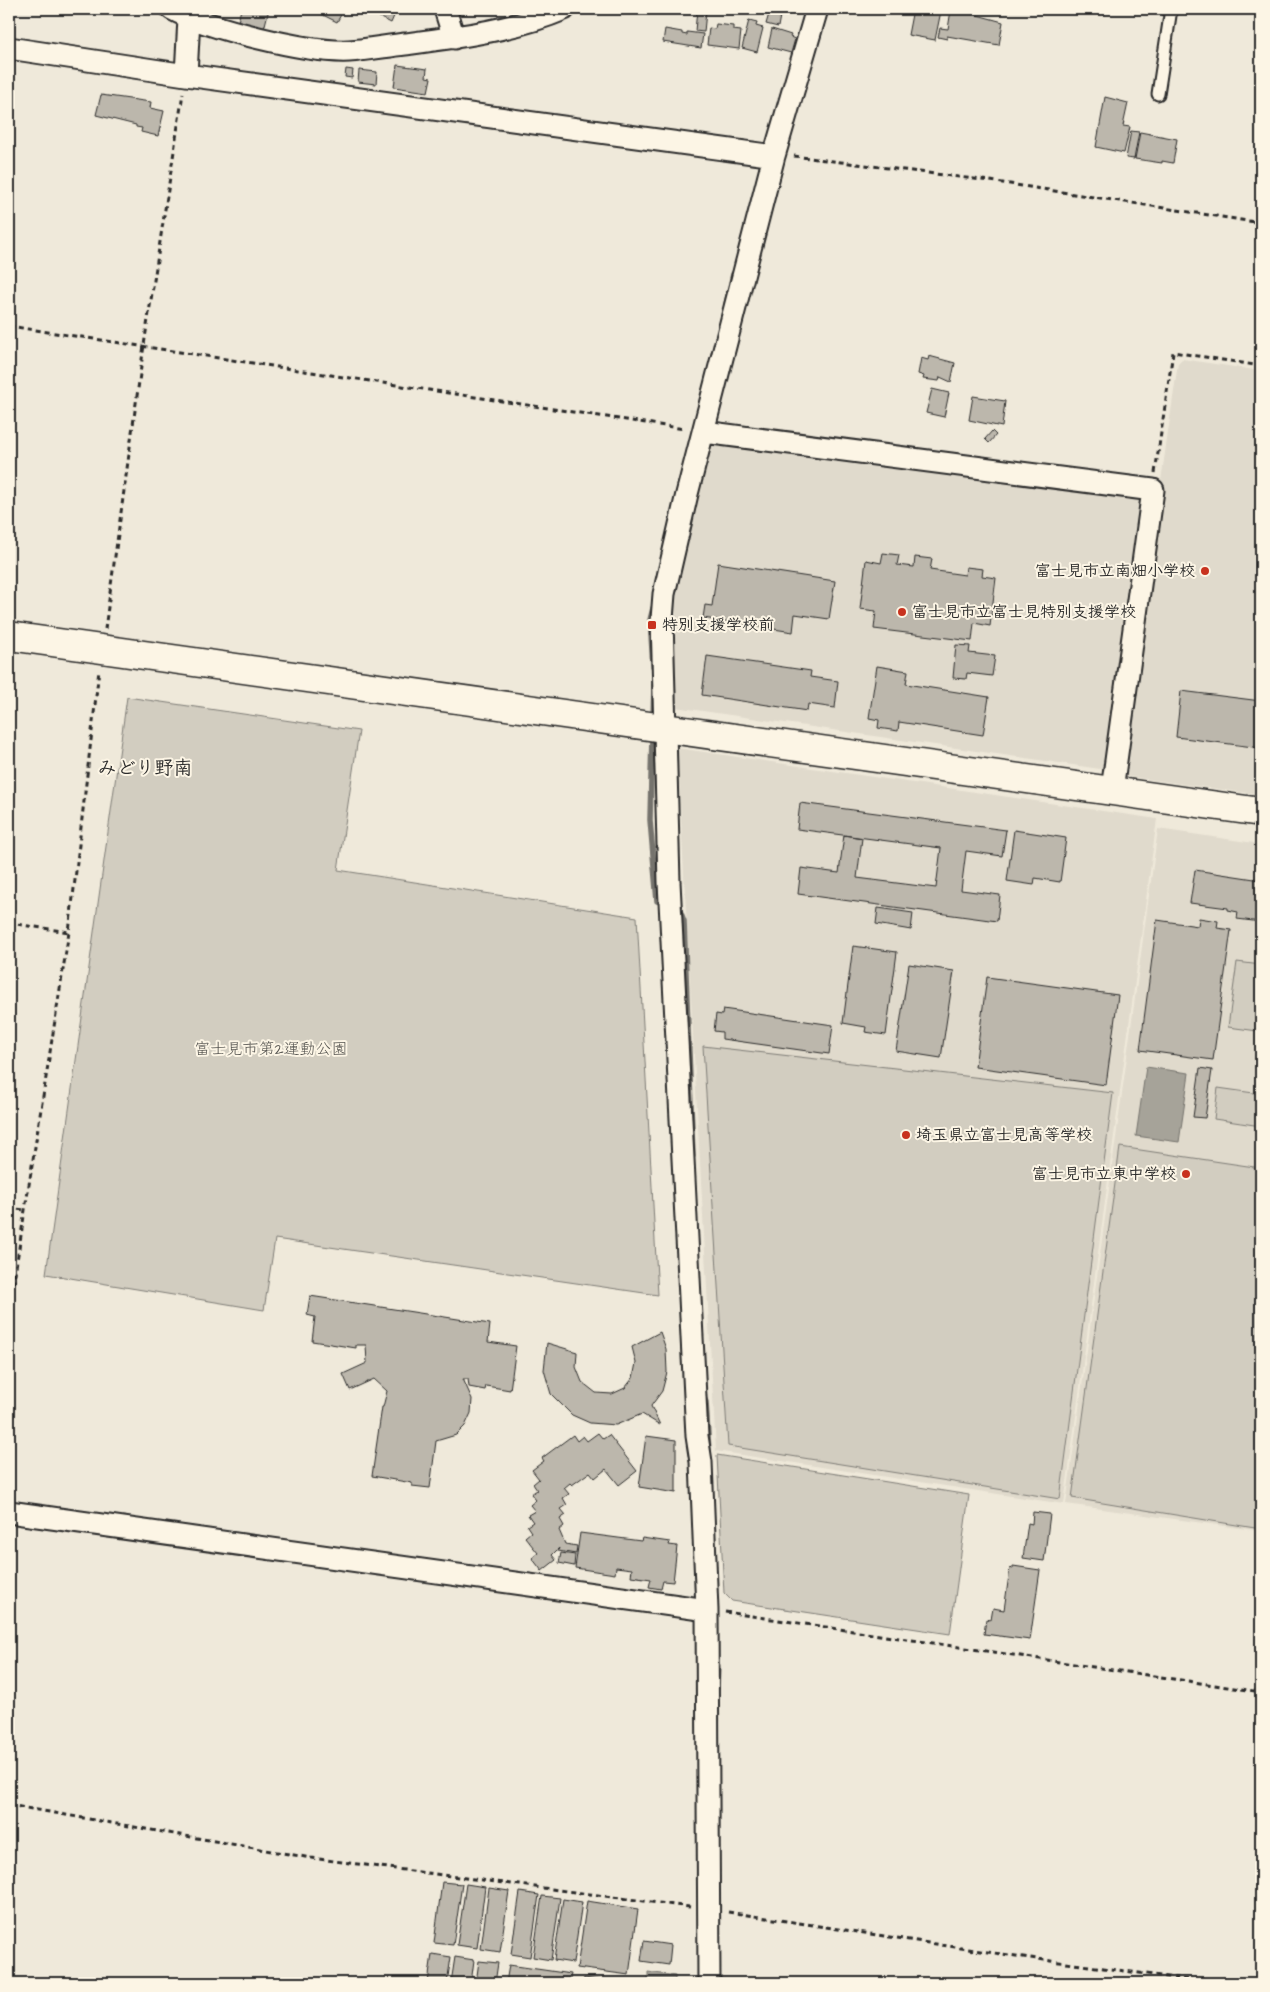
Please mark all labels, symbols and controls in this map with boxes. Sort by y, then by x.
place label: 富士見市立南畑小学校 [1035,560,1195,582]
marker: 富士見市立南畑小学校 [1199,565,1211,577]
place label: 富士見市立富士見特別支援学校 [912,601,1136,623]
marker: 富士見市立富士見特別支援学校 [896,606,908,618]
place label: 特別支援学校前 [662,614,774,636]
marker: 特別支援学校前 [646,619,658,631]
district label: みどり野南 [97,755,193,782]
park label: 富士見市第2運動公園 [194,1038,348,1060]
place label: 埼玉県立富士見高等学校 [916,1124,1092,1146]
marker: 埼玉県立富士見高等学校 [900,1129,912,1141]
place label: 富士見市立東中学校 [1032,1163,1176,1185]
marker: 富士見市立東中学校 [1180,1168,1192,1180]

